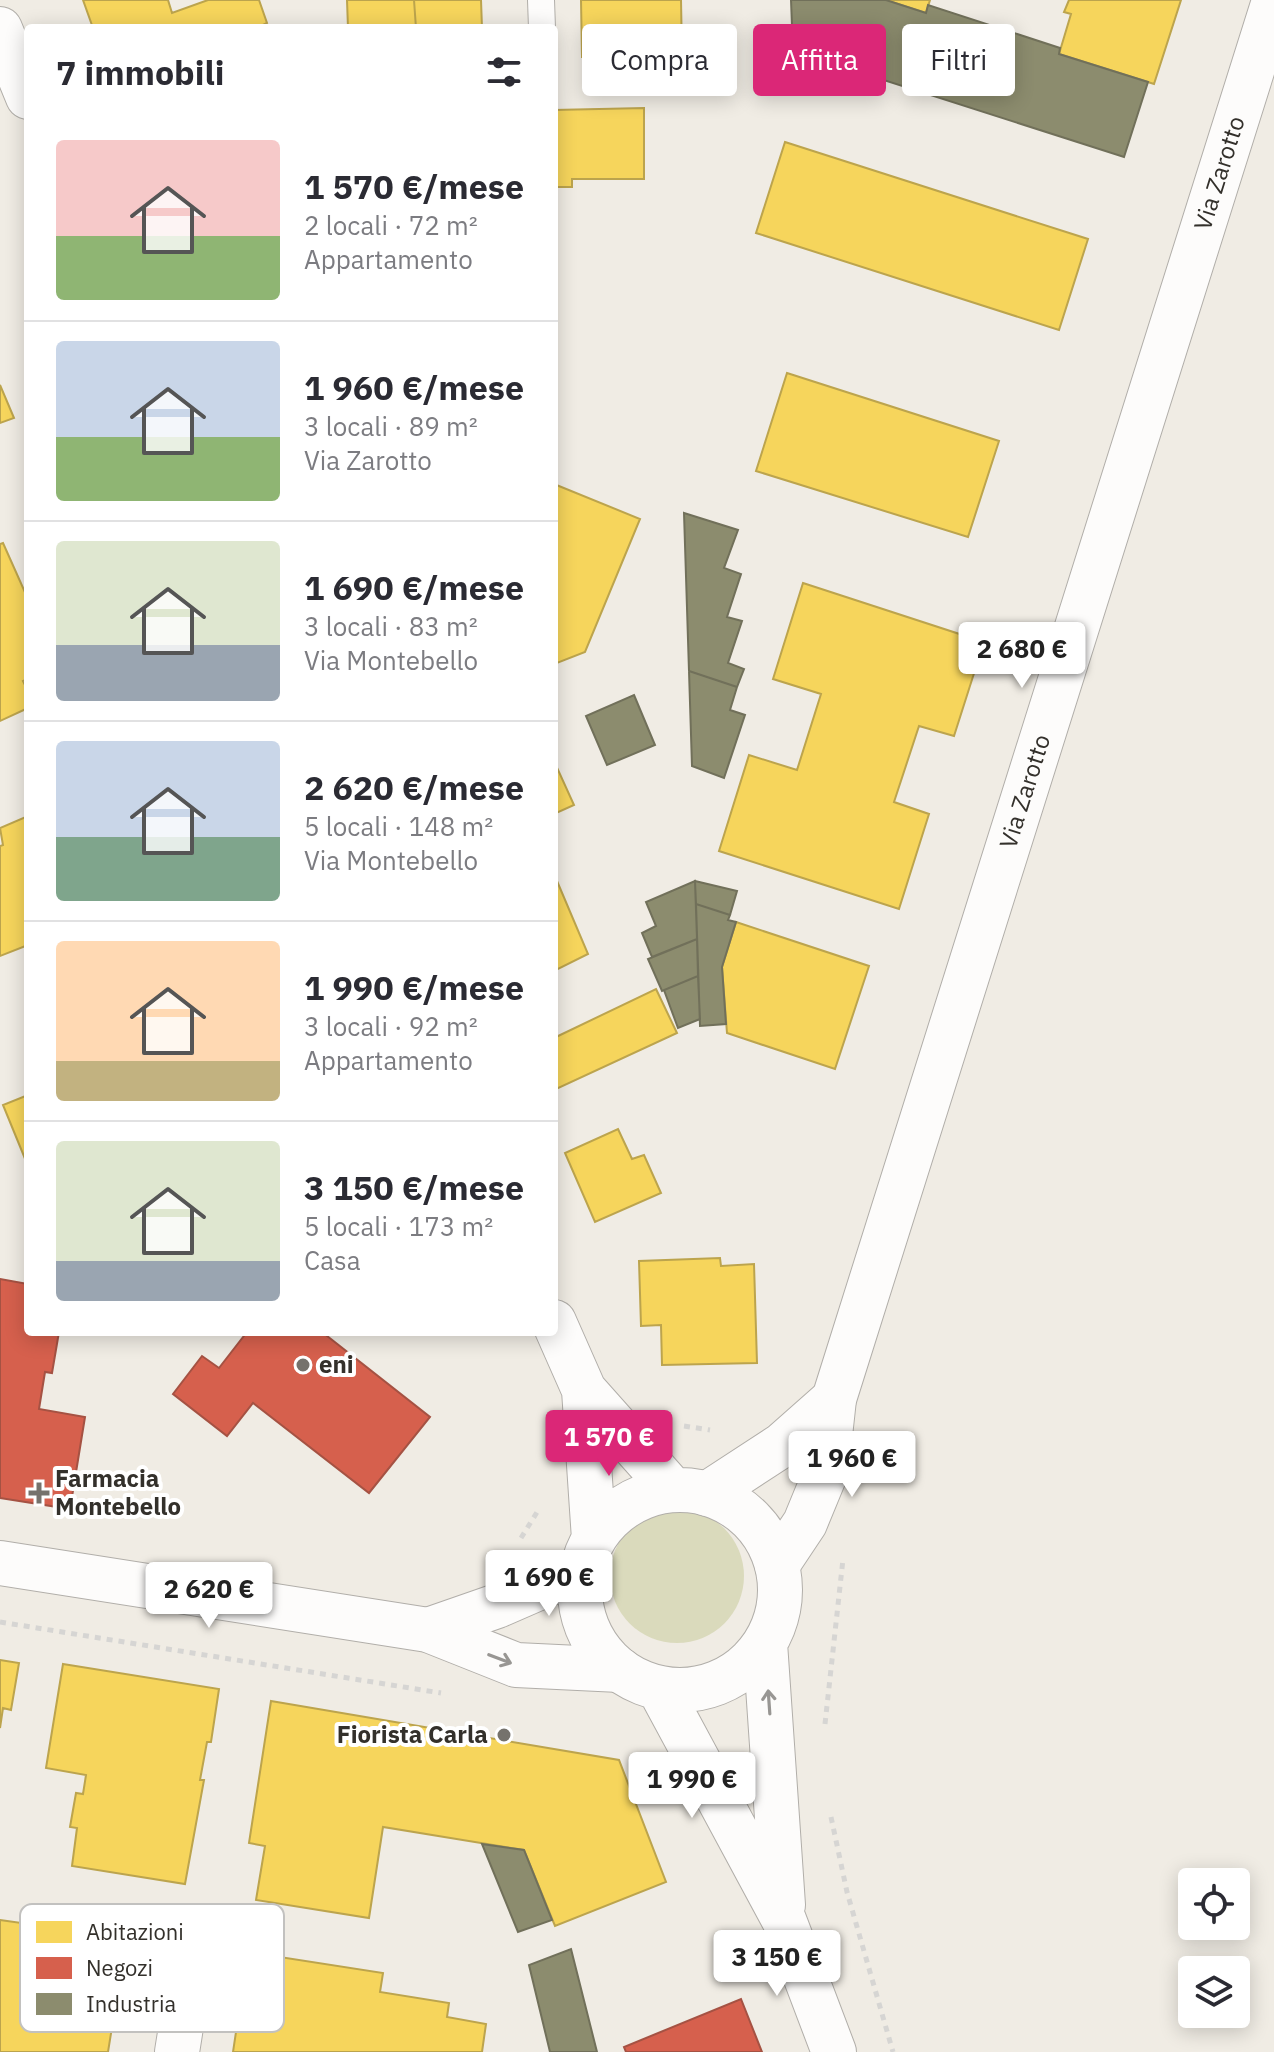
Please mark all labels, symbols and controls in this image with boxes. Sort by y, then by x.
chip: Compra [582,24,737,96]
chip: Affitta [753,24,886,96]
chip: Filtri [902,24,1015,96]
text: 7 immobili [56,50,225,94]
icon: filters [482,50,526,94]
street label: Via Zarotto [1186,112,1252,234]
text: 1 570 €/mese [304,164,524,208]
icon: home [120,172,216,268]
text: 2 locali · 72 m² [304,208,478,242]
text: Appartamento [304,242,473,276]
text: 1 960 €/mese [304,365,524,409]
icon: home [120,373,216,469]
text: 3 locali · 89 m² [304,409,478,443]
text: Via Zarotto [304,443,432,477]
text: 1 690 €/mese [304,565,524,609]
icon: home [120,573,216,669]
text: 3 locali · 83 m² [304,609,478,643]
pin: 2 680 € [948,622,1096,690]
text: 2 680 € [977,631,1067,665]
text: Via Montebello [304,643,478,677]
street label: Via Zarotto [991,730,1057,852]
text: 2 620 €/mese [304,765,524,809]
icon: home [120,773,216,869]
text: 5 locali · 148 m² [304,809,493,843]
text: Via Montebello [304,843,478,877]
text: 1 990 €/mese [304,965,524,1009]
icon: home [120,973,216,1069]
text: 3 locali · 92 m² [304,1009,478,1043]
text: Appartamento [304,1043,473,1077]
text: 3 150 €/mese [304,1165,524,1209]
icon: home [120,1173,216,1269]
text: 5 locali · 173 m² [304,1209,493,1243]
text: Casa [304,1243,361,1277]
place label: eni [319,1348,354,1380]
marker: eni [294,1356,312,1374]
pin: 1 570 € [535,1410,683,1478]
text: 1 570 € [564,1419,654,1453]
pin: 1 960 € [778,1431,926,1499]
text: 1 960 € [807,1440,897,1474]
place label: Farmacia Montebello [55,1462,181,1522]
marker: Farmacia Montebello [30,1484,48,1502]
pin: 1 690 € [475,1550,623,1618]
text: 1 690 € [504,1559,594,1593]
pin: 2 620 € [135,1562,283,1630]
text: 2 620 € [164,1571,254,1605]
one-way arrow [488,1653,512,1667]
one-way arrow [761,1689,776,1716]
place label: Fiorista Carla [337,1718,488,1750]
marker: Fiorista Carla [495,1726,513,1744]
pin: 1 990 € [618,1752,766,1820]
text: 1 990 € [647,1761,737,1795]
map controls [1178,1868,1250,2028]
button: locate [1178,1868,1250,1940]
legend [20,1904,284,2032]
text: Abitazioni [86,1917,184,1946]
pin: 3 150 € [703,1930,851,1998]
text: 3 150 € [732,1939,822,1973]
text: Negozi [86,1953,153,1982]
button: layers [1178,1956,1250,2028]
text: Industria [86,1989,176,2018]

